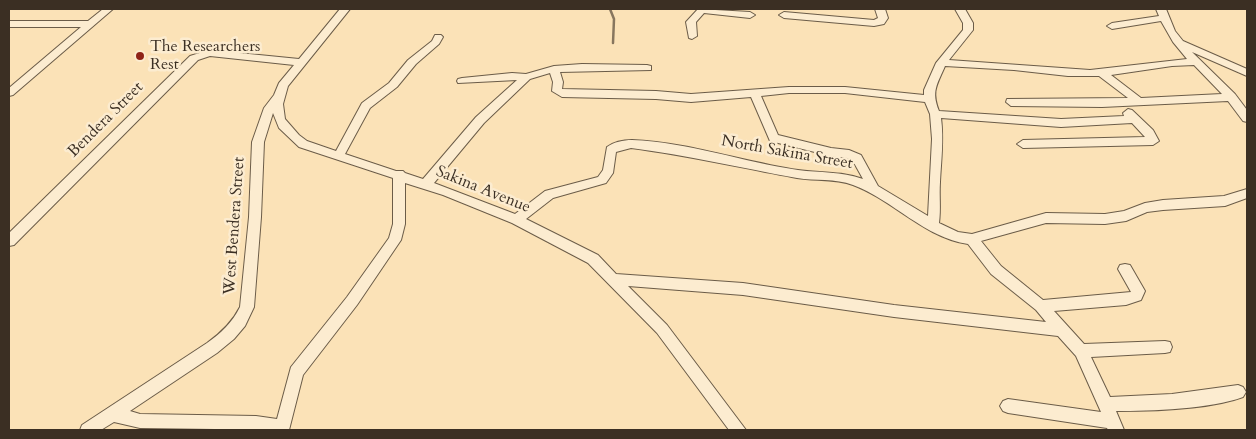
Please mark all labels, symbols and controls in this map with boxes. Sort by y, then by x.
place label: The Researchers Rest [150,37,260,75]
marker: The Researchers Rest [134,50,146,62]
street label: Bendera Street [64,78,148,162]
street label: North Sakina Street [720,132,854,174]
street label: West Bendera Street [221,156,249,296]
street label: Sakina Avenue [433,162,533,218]

